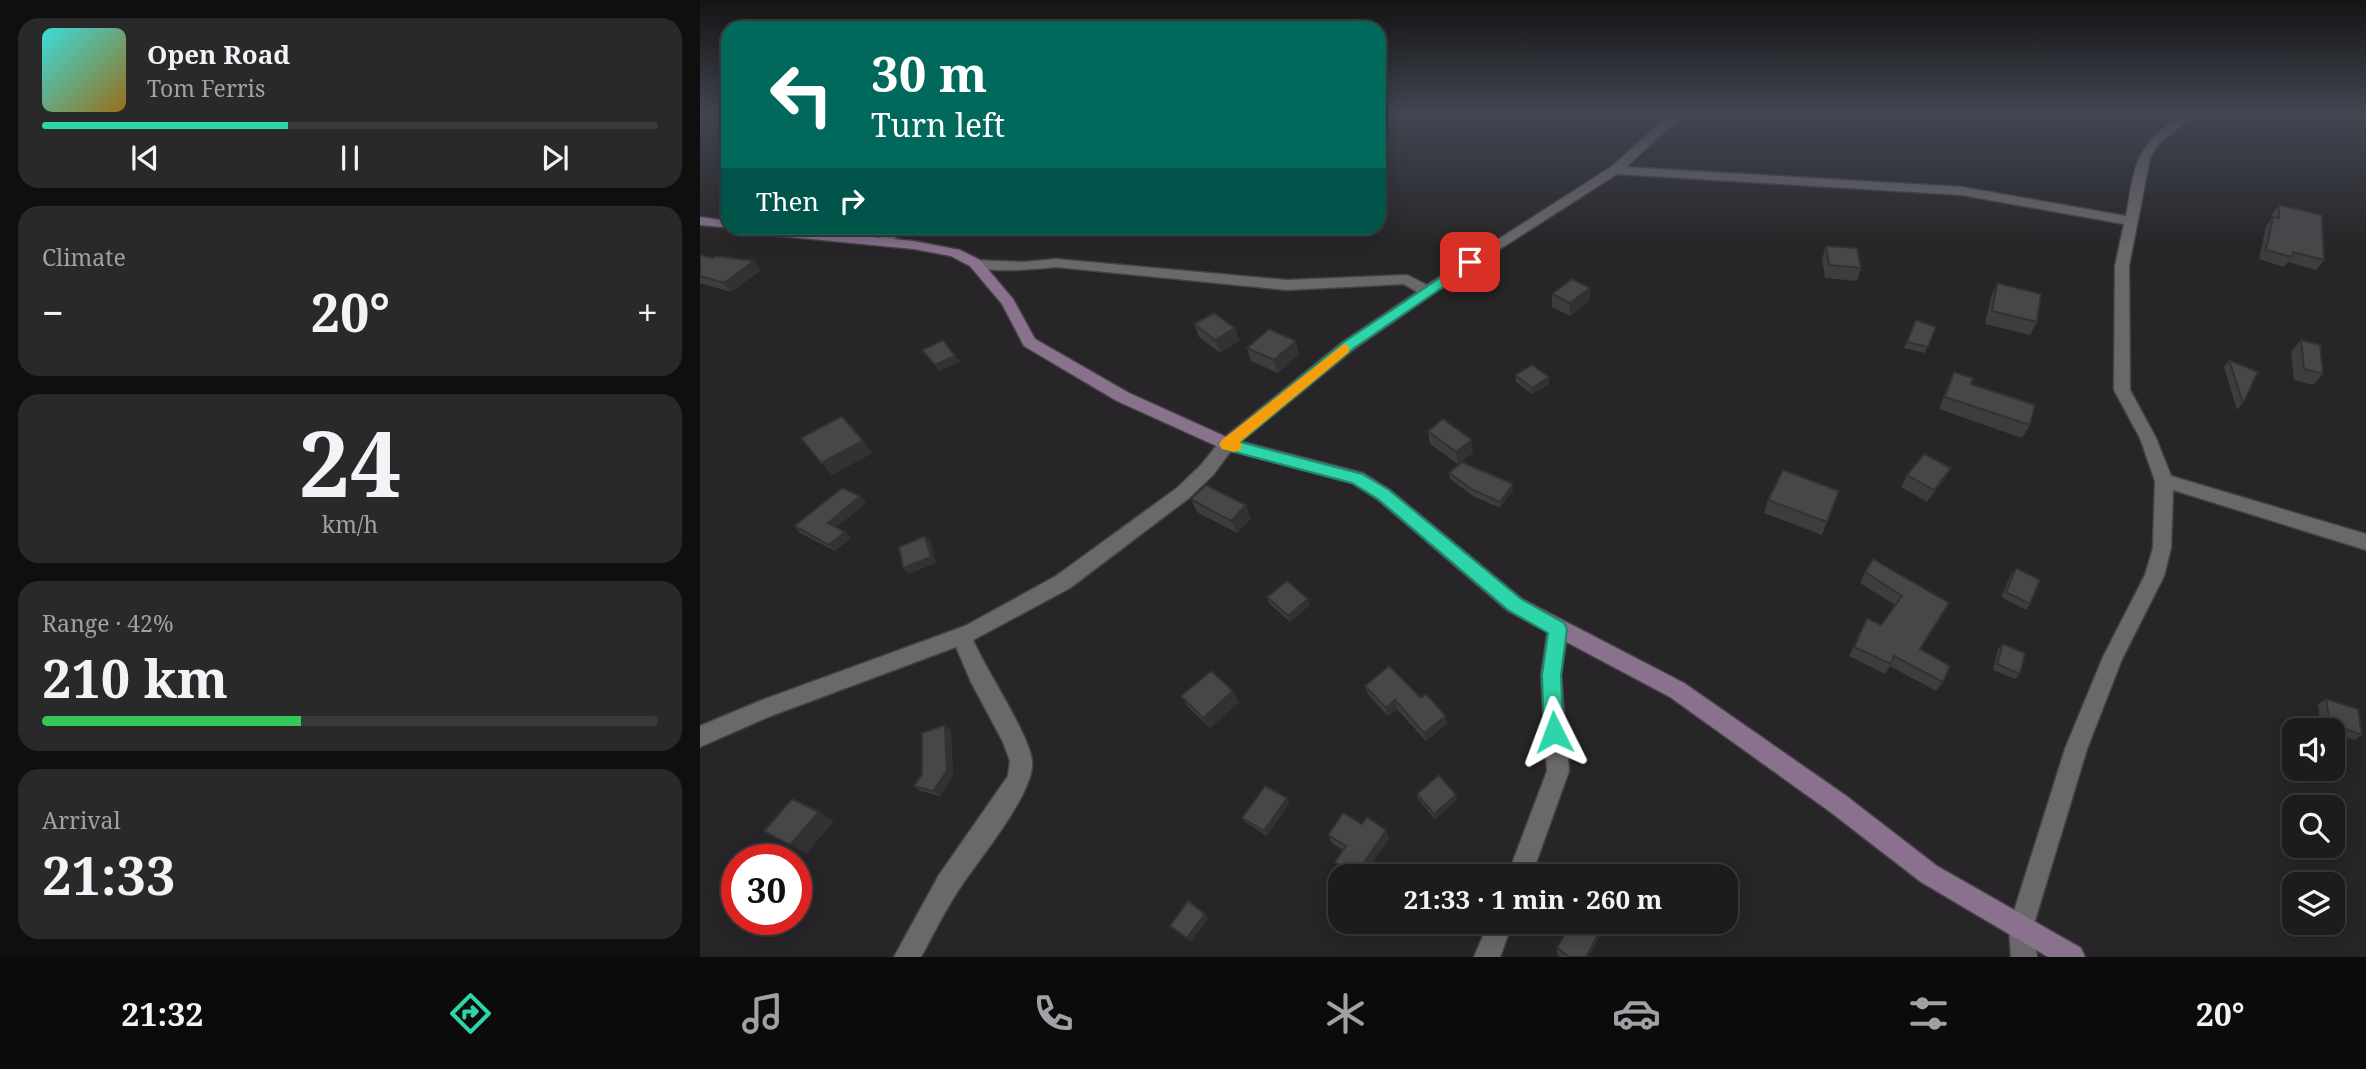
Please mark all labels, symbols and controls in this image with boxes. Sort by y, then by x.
text: Open Road [147,36,290,72]
text: 30 m [871,40,987,106]
icon: left [756,49,847,140]
text: Tom Ferris [147,72,265,104]
text: Turn left [871,103,1005,146]
icon: previous [126,139,164,177]
icon: pause [331,139,369,177]
icon: next [536,139,574,177]
icon: right [833,182,871,220]
text: Then [756,183,819,219]
pin [1440,232,1500,292]
text: Climate [42,241,126,273]
icon: arrive [1451,243,1489,281]
text: 20° [311,276,390,347]
text: − [42,286,64,338]
text: + [637,286,658,338]
text: 24 [299,400,401,524]
text: km/h [322,508,378,540]
text: Range · 42% [42,607,174,639]
text: 210 km [42,642,228,713]
position arrow [1517,695,1591,769]
map controls [2282,718,2345,935]
button: sound [2282,718,2345,781]
button: search [2282,795,2345,858]
text: Arrival [42,804,121,836]
text: 21:33 [42,839,175,910]
speed limit sign: 30 [721,844,812,935]
button: layers [2282,872,2345,935]
text: 21:33 · 1 min · 260 m [1403,881,1663,917]
icon: directions [446,989,495,1038]
icon: music [738,989,787,1038]
icon: phone [1029,989,1078,1038]
icon: climate [1321,989,1370,1038]
icon: car [1612,989,1661,1038]
icon: filters [1904,989,1953,1038]
text: 21:32 [121,992,203,1035]
text: 20° [2196,992,2245,1035]

